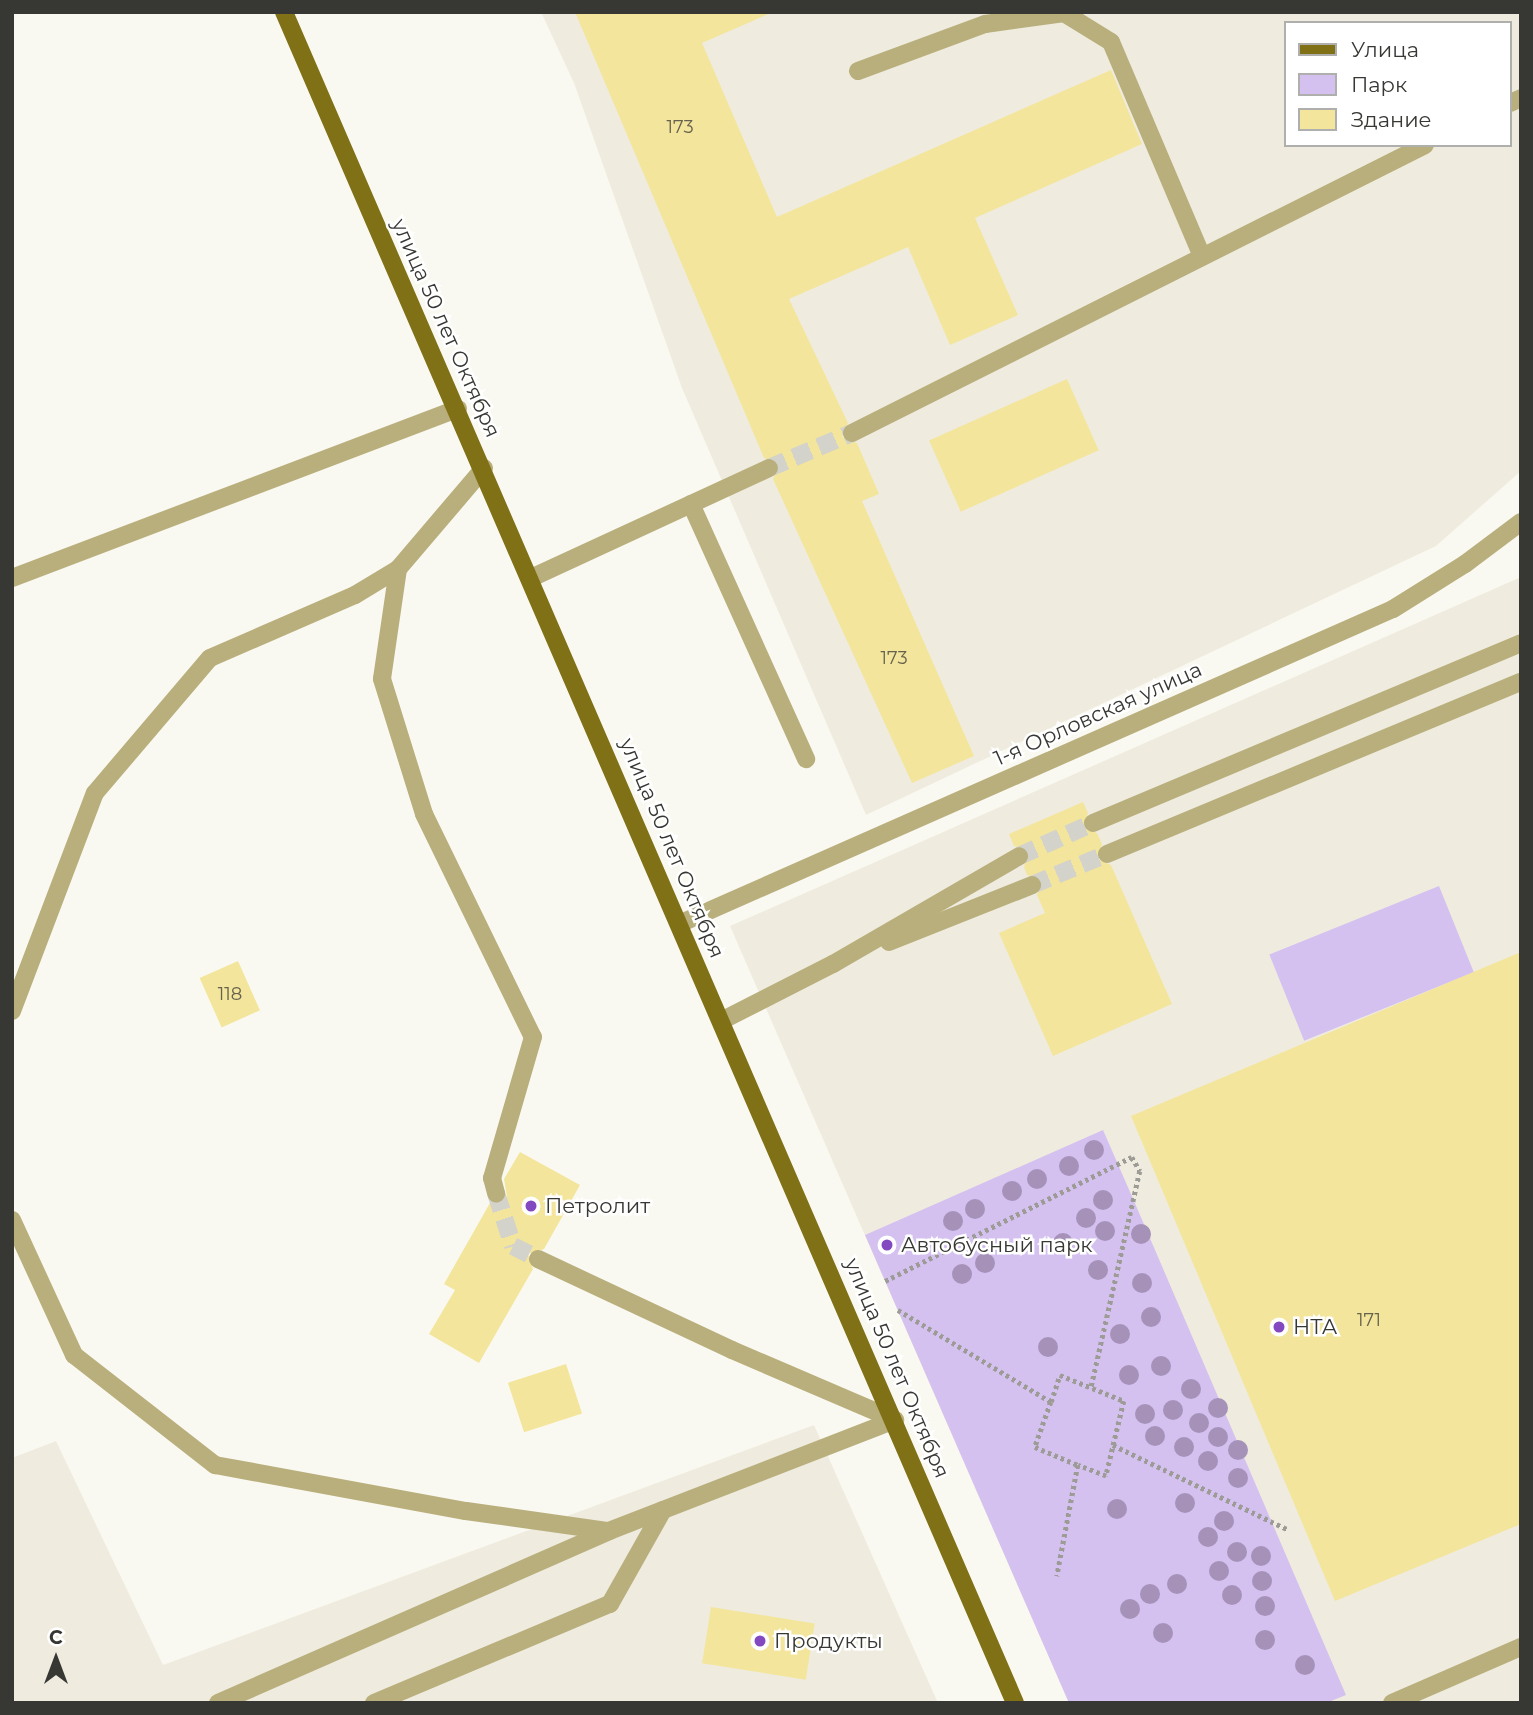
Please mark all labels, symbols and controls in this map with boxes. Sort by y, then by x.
legend [1284,21,1512,147]
text: Улица [1351,37,1419,62]
text: Парк [1351,72,1407,97]
text: Здание [1351,107,1432,132]
house number: 173 [666,116,694,138]
street label: улица 50 лет Октября [386,215,506,441]
house number: 173 [880,647,908,669]
street label: 1-я Орловская улица [990,657,1206,771]
street label: улица 50 лет Октября [614,734,730,962]
house number: 118 [218,983,242,1005]
place label: Петролит [545,1193,650,1219]
marker: Петролит [523,1198,539,1214]
place label: Автобусный парк [901,1232,1093,1258]
marker: Автобусный парк [879,1237,895,1253]
street label: улица 50 лет Октября [839,1254,955,1482]
house number: 171 [1357,1309,1381,1331]
place label: НТА [1293,1314,1337,1340]
marker: НТА [1271,1319,1287,1335]
north arrow [21,1624,91,1694]
text: С [49,1626,63,1649]
place label: Продукты [774,1628,883,1654]
marker: Продукты [752,1633,768,1649]

